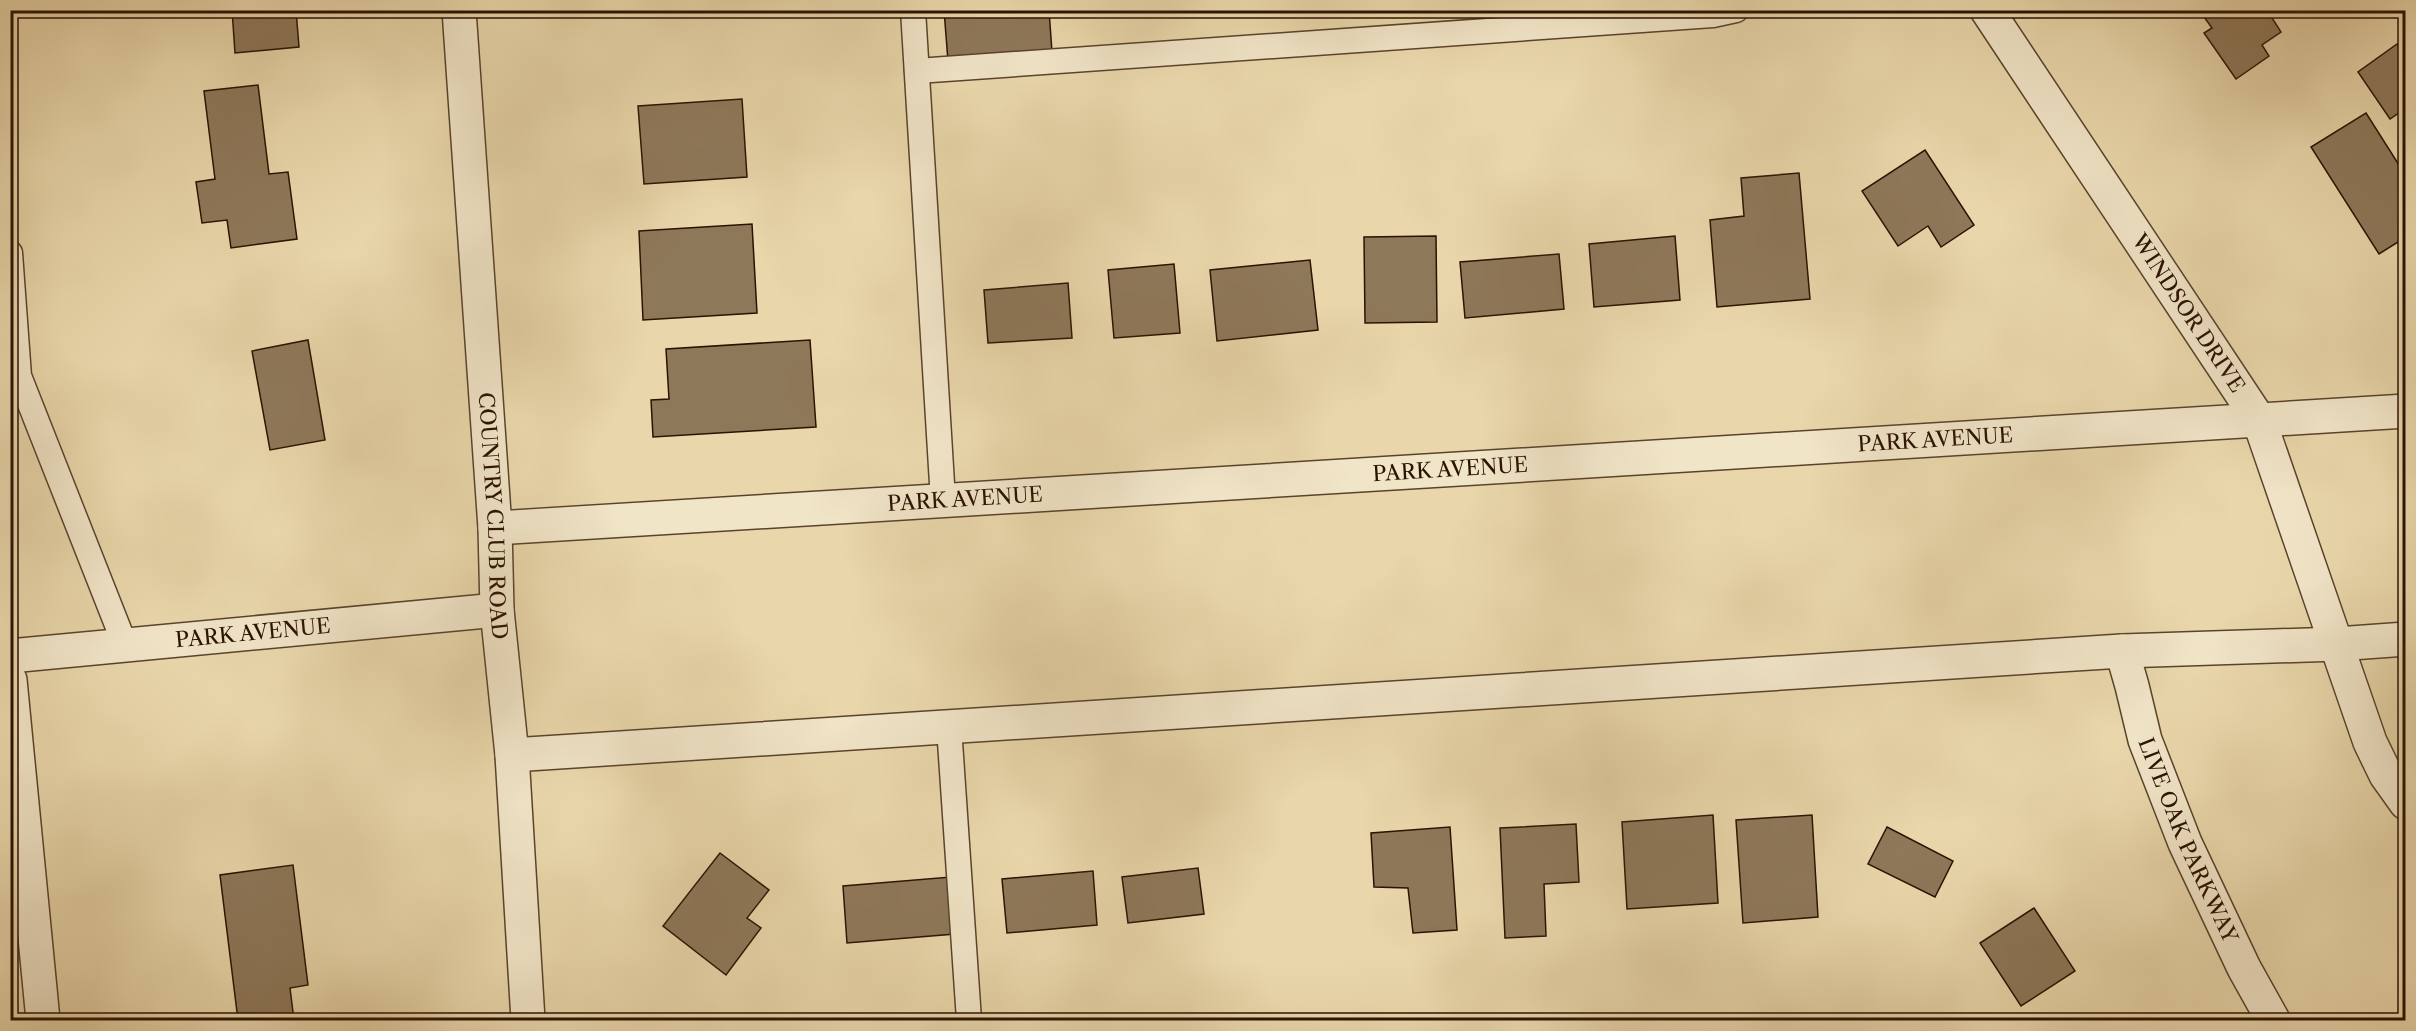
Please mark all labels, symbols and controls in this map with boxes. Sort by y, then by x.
street label: WINDSOR DRIVE [2127,228,2250,397]
street label: COUNTRY CLUB ROAD [474,391,513,641]
street label: PARK AVENUE [1857,422,2014,457]
street label: PARK AVENUE [1372,452,1529,486]
street label: PARK AVENUE [887,481,1044,516]
street label: PARK AVENUE [174,613,332,652]
street label: LIVE OAK PARKWAY [2133,734,2244,948]

